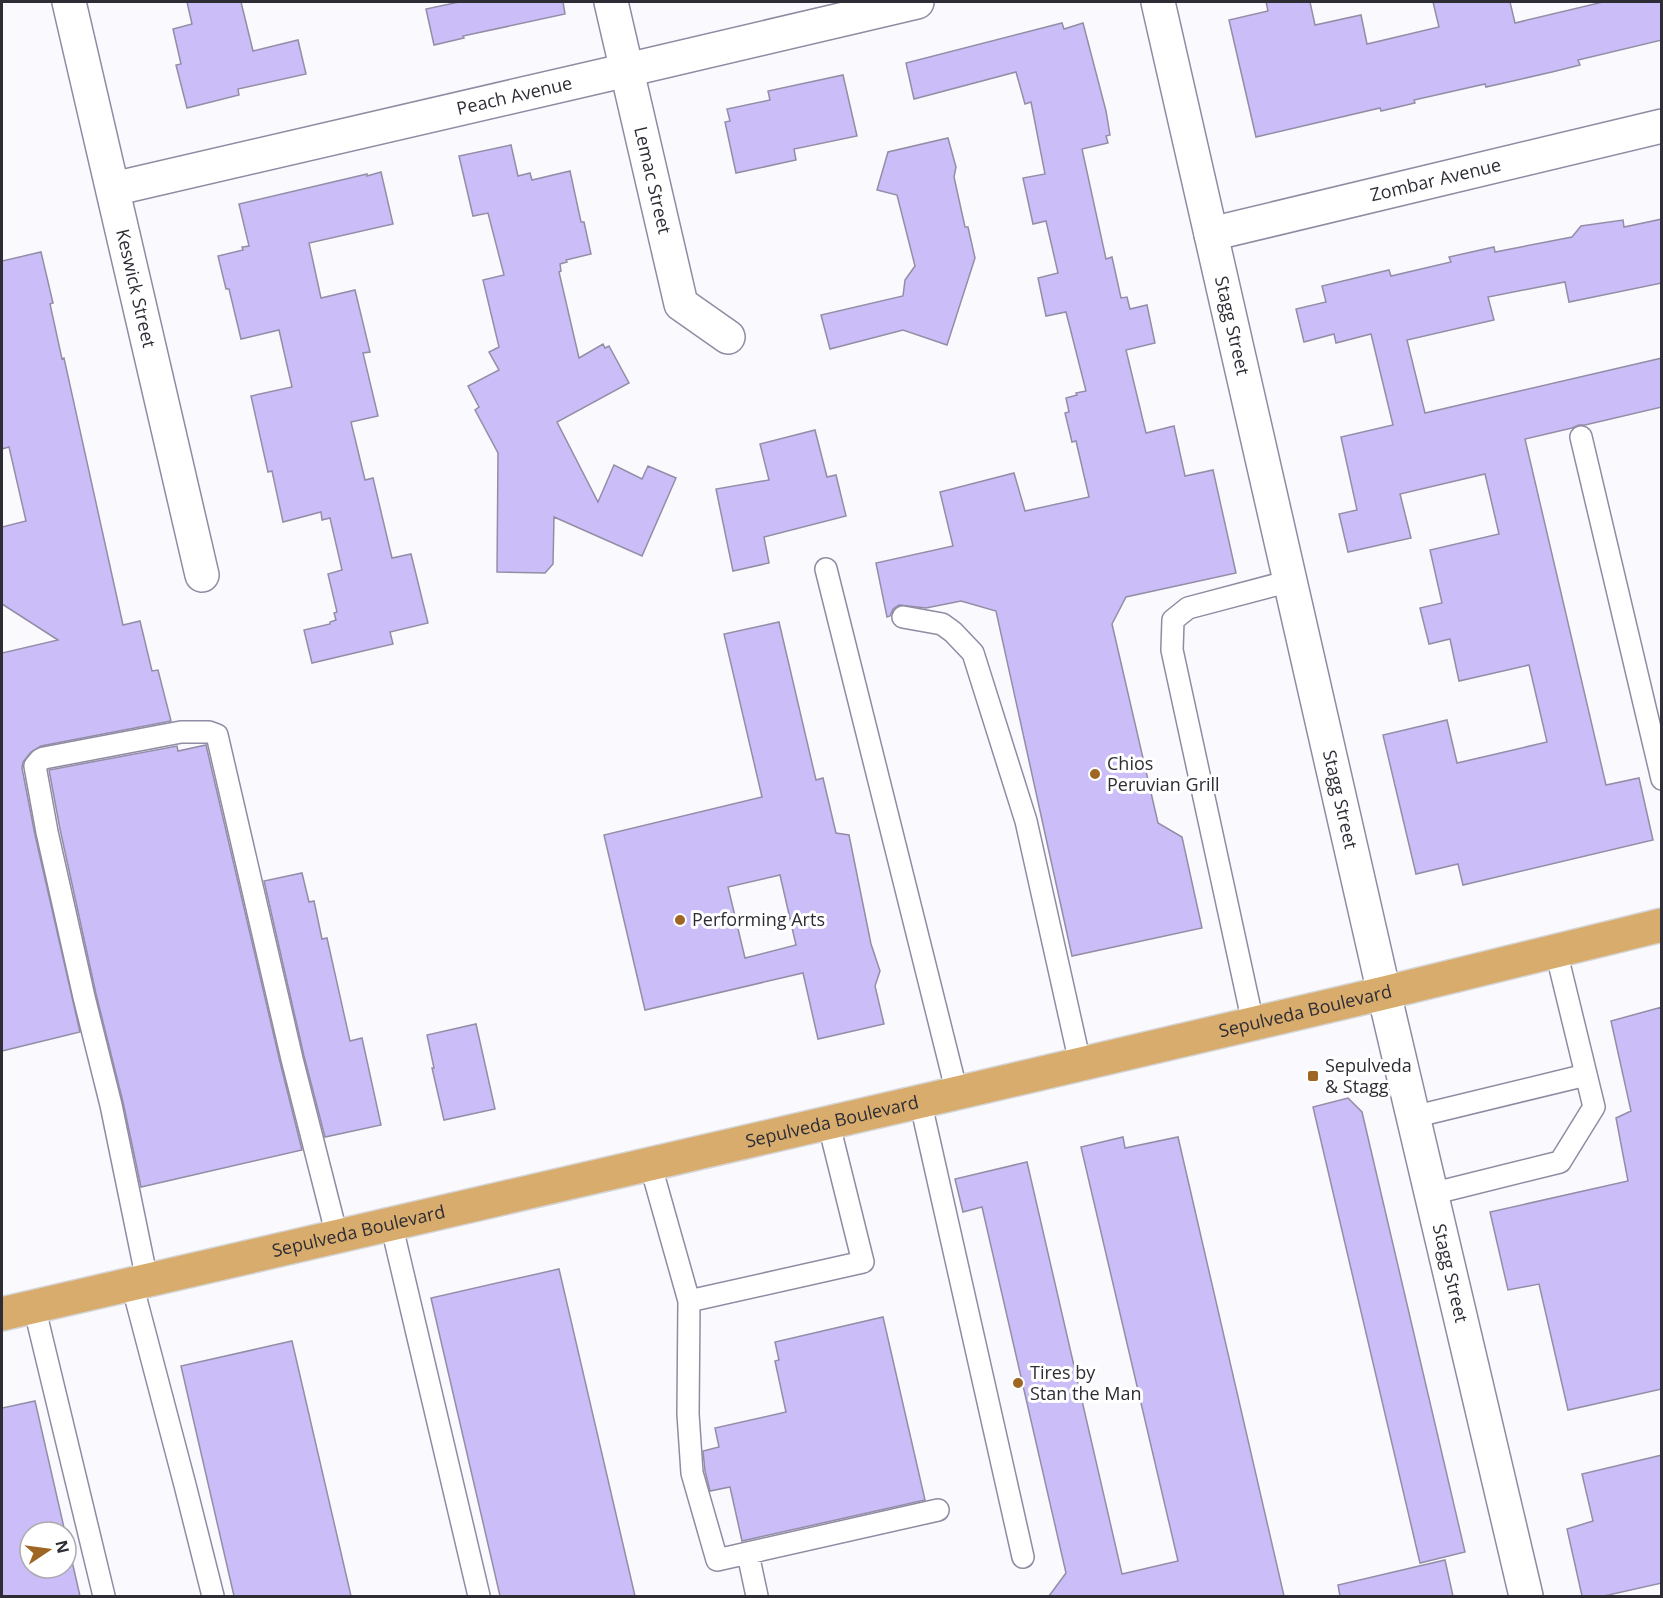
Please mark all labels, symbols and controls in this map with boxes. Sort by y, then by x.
street label: Peach Avenue [454,70,574,120]
street label: Lemac Street [629,124,677,236]
street label: Zombar Avenue [1368,152,1503,206]
street label: Keswick Street [111,226,162,350]
street label: Stagg Street [1210,274,1256,377]
street label: Stagg Street [1318,747,1364,851]
place label: Chios Peruvian Grill [1107,751,1220,796]
marker: Chios Peruvian Grill [1088,767,1102,781]
place label: Performing Arts [692,907,825,931]
marker: Performing Arts [673,913,687,927]
street label: Sepulveda Boulevard [1216,979,1394,1042]
place label: Sepulveda & Stagg [1325,1053,1412,1098]
marker: Sepulveda & Stagg [1306,1069,1320,1083]
street label: Sepulveda Boulevard [743,1089,921,1153]
street label: Sepulveda Boulevard [269,1199,447,1262]
street label: Stagg Street [1428,1221,1474,1325]
place label: Tires by Stan the Man [1030,1360,1141,1405]
marker: Tires by Stan the Man [1011,1376,1025,1390]
north arrow [18,1520,78,1580]
text: N [50,1538,75,1555]

